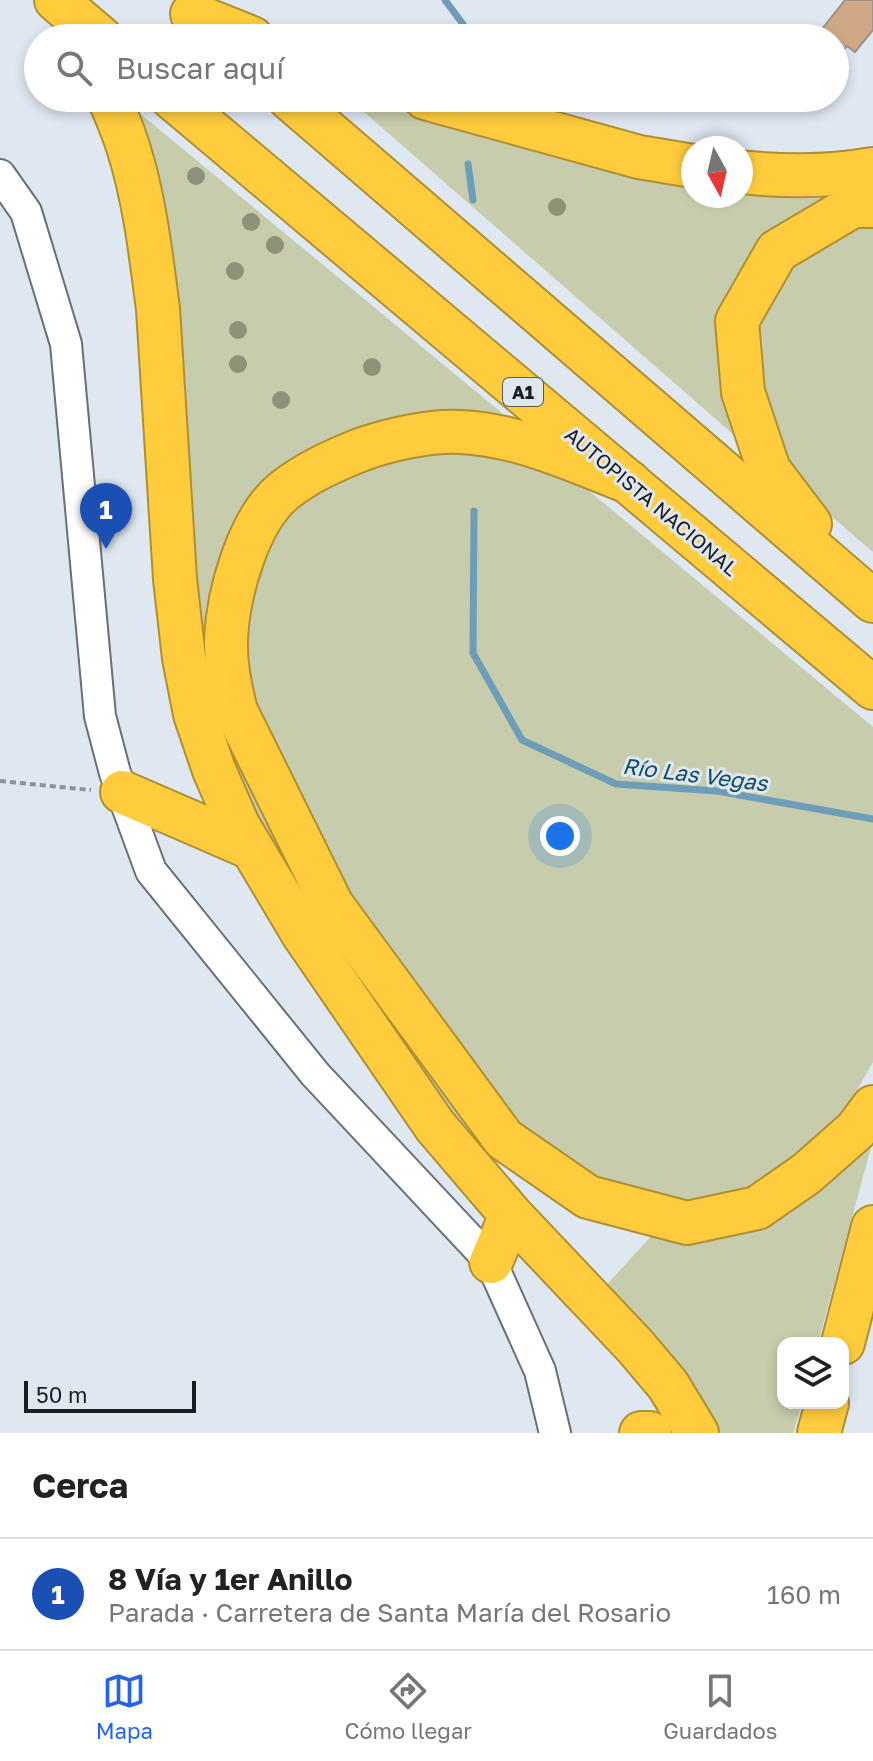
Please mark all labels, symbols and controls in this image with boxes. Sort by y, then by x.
search box [24,24,849,112]
icon: search [52,46,96,90]
text: Buscar aquí [116,50,284,86]
north arrow [681,136,753,208]
road number: A1 [503,378,543,406]
street label: AUTOPISTA NACIONAL [561,422,743,580]
pin: 1 [80,483,132,549]
water label: Río Las Vegas [621,752,770,796]
your location [540,816,580,856]
map controls [777,1337,849,1409]
button: layers [777,1337,849,1409]
scale bar [24,1377,196,1413]
text: 50 m [36,1381,87,1408]
text: Cerca [32,1465,128,1505]
text: 8 Vía y 1er Anillo [108,1561,353,1597]
text: 1 [51,1579,65,1610]
text: 160 m [767,1579,841,1610]
text: Parada · Carretera de Santa María del Rosario [108,1597,671,1628]
tab: Mapa [96,1669,153,1744]
tab: Cómo llegar [344,1669,472,1744]
tab: Guardados [663,1669,777,1744]

